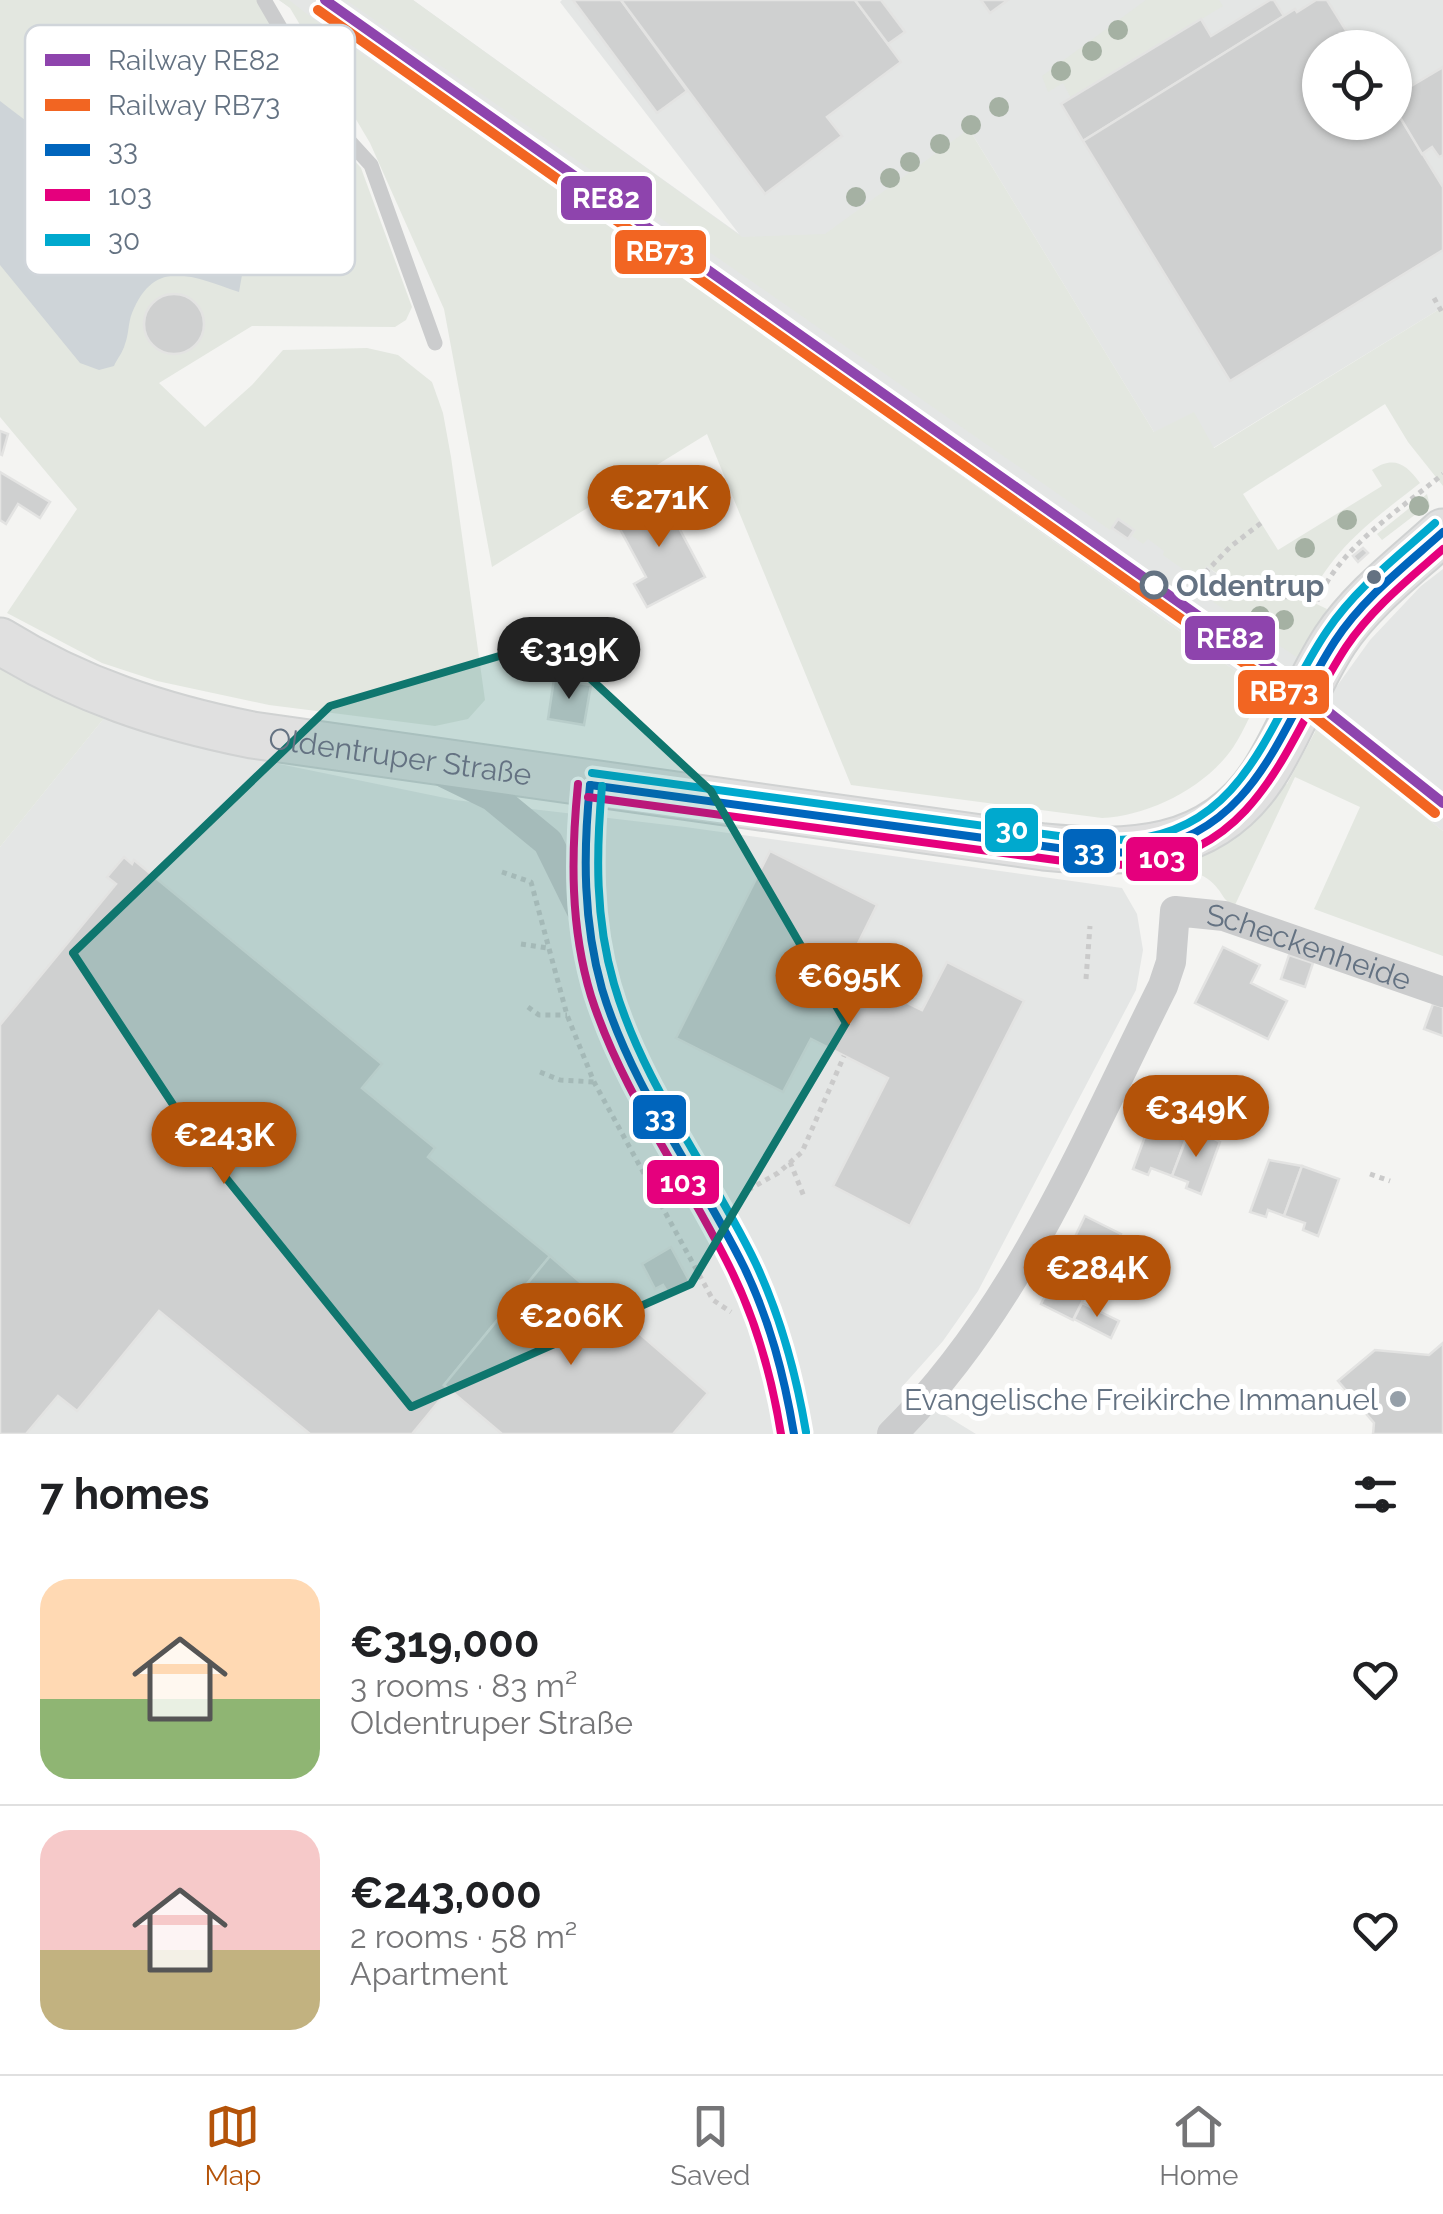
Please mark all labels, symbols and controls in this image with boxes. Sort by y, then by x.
legend [25,25,355,275]
map controls [1302,30,1412,140]
button: locate [1302,30,1412,140]
text: Railway RE82 [108,44,280,77]
text: Railway RB73 [108,89,280,122]
text: 33 [108,134,138,167]
line badge: RE82 [559,174,654,222]
text: 103 [108,179,152,212]
text: RE82 [572,182,640,215]
text: 30 [108,224,140,257]
line badge: RB73 [613,228,708,276]
text: RB73 [626,235,695,268]
pin: €271K [589,465,729,550]
text: €271K [610,479,708,516]
unlabelled marker [1364,567,1384,587]
place label: Oldentrup [1176,568,1324,603]
marker: Oldentrup [1141,572,1167,598]
line badge: RE82 [1183,614,1277,662]
pin: €319K [499,617,639,702]
text: RE82 [1196,622,1264,655]
text: €319K [519,631,619,668]
line badge: RB73 [1236,668,1331,716]
text: RB73 [1250,675,1319,708]
street label: Oldentruper Straße [266,720,534,792]
line badge: 30 [983,806,1040,854]
text: 30 [996,813,1028,846]
line badge: 33 [1061,827,1118,875]
text: 33 [1073,835,1105,868]
line badge: 103 [1124,835,1200,883]
text: 103 [1139,842,1185,875]
street label: Scheckenheide [1205,897,1416,997]
pin: €695K [779,943,919,1028]
text: €695K [798,957,900,994]
pin: €349K [1126,1075,1266,1160]
text: €349K [1145,1089,1247,1126]
line badge: 33 [631,1093,688,1141]
text: 33 [644,1101,676,1134]
pin: €243K [154,1102,294,1187]
text: €243K [173,1116,275,1153]
line badge: 103 [645,1158,721,1206]
text: 103 [660,1166,706,1199]
pin: €284K [1027,1235,1167,1320]
text: €284K [1046,1249,1148,1286]
pin: €206K [501,1283,641,1368]
text: €206K [519,1297,623,1334]
place label: Evangelische Freikirche Immanuel [904,1382,1379,1417]
marker: Evangelische Freikirche Immanuel [1387,1388,1409,1410]
icon: filters [1348,1467,1403,1522]
text: 7 homes [40,1470,209,1519]
text: €319,000 [350,1618,540,1667]
icon: home [120,1619,240,1739]
icon: heart [1348,1652,1403,1707]
text: 3 rooms · 83 m² [350,1667,577,1704]
text: Oldentruper Straße [350,1704,633,1741]
text: €243,000 [350,1869,542,1918]
icon: home [120,1870,240,1990]
icon: heart [1348,1903,1403,1958]
text: 2 rooms · 58 m² [350,1918,577,1955]
text: Apartment [350,1955,508,1992]
tab: Map [204,2099,261,2192]
tab: Saved [670,2099,750,2192]
tab: Home [1159,2099,1239,2192]

